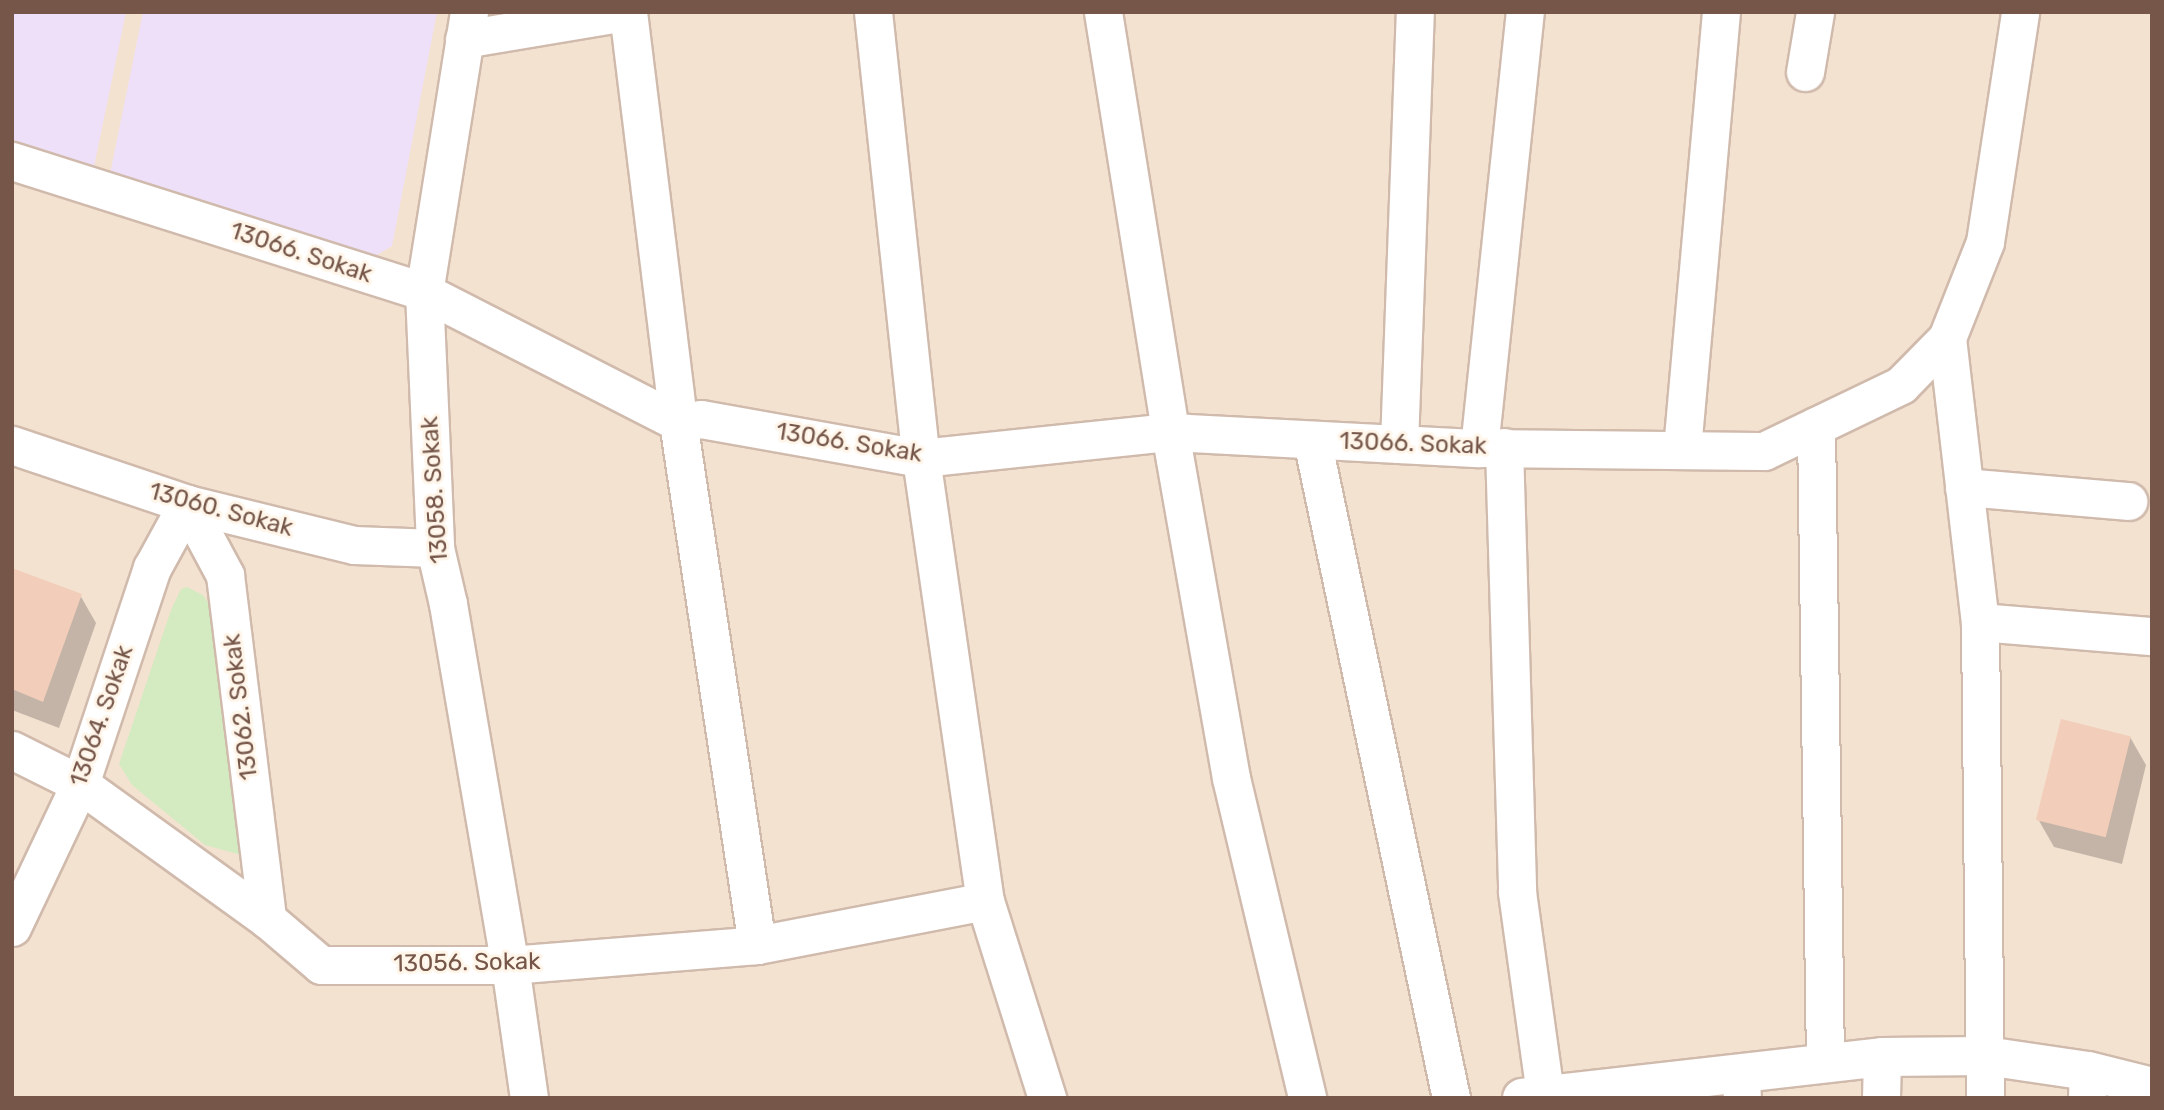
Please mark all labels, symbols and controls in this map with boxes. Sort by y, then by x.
street label: 13066. Sokak [227,217,375,289]
street label: 13058. Sokak [415,415,455,565]
street label: 13066. Sokak [774,417,924,469]
street label: 13066. Sokak [1339,427,1487,461]
street label: 13060. Sokak [146,477,296,543]
street label: 13062. Sokak [218,632,264,782]
street label: 13064. Sokak [64,642,140,790]
street label: 13056. Sokak [393,947,541,979]

